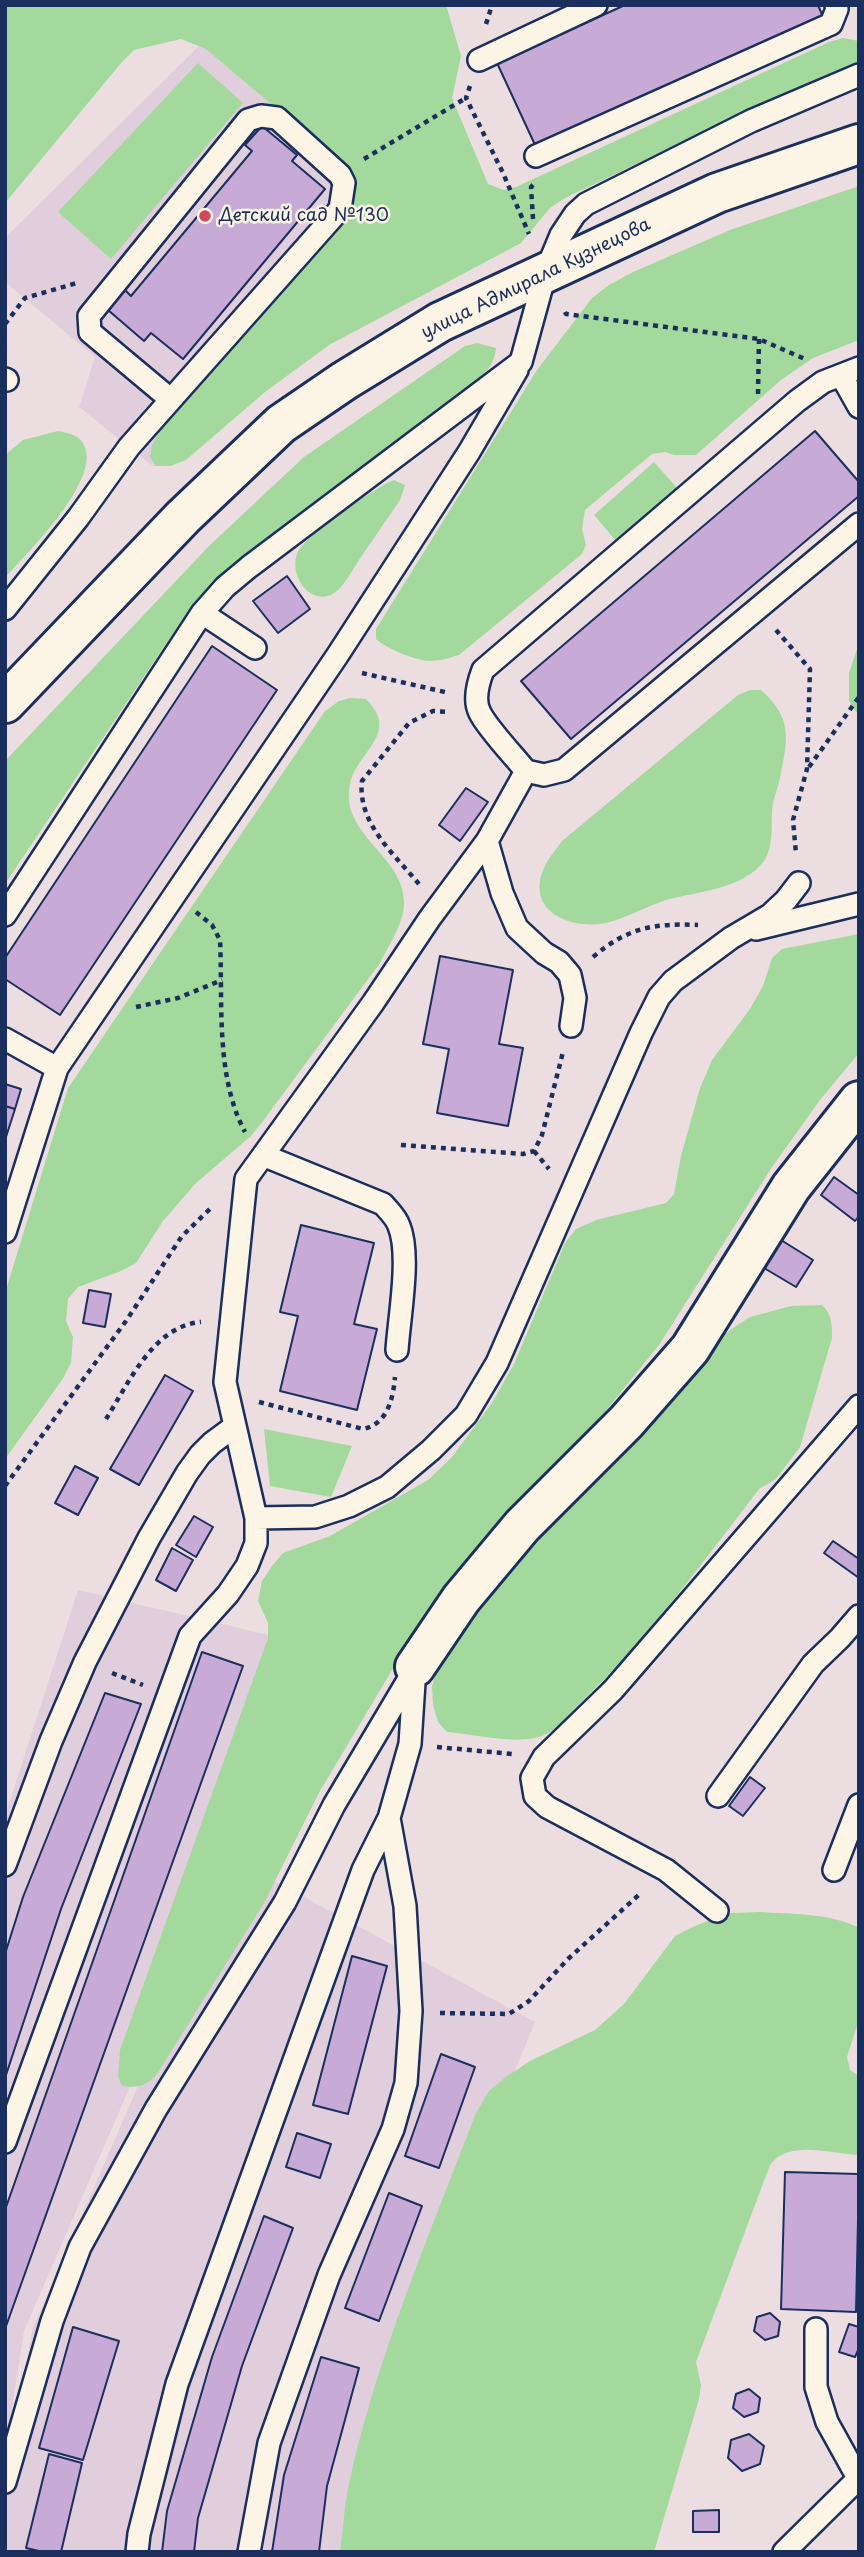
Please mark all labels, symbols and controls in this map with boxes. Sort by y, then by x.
place label: Детский сад №130 [219,205,389,227]
marker: Детский сад №130 [197,208,213,224]
street label: улица Адмирала Кузнецова [418,214,654,344]

